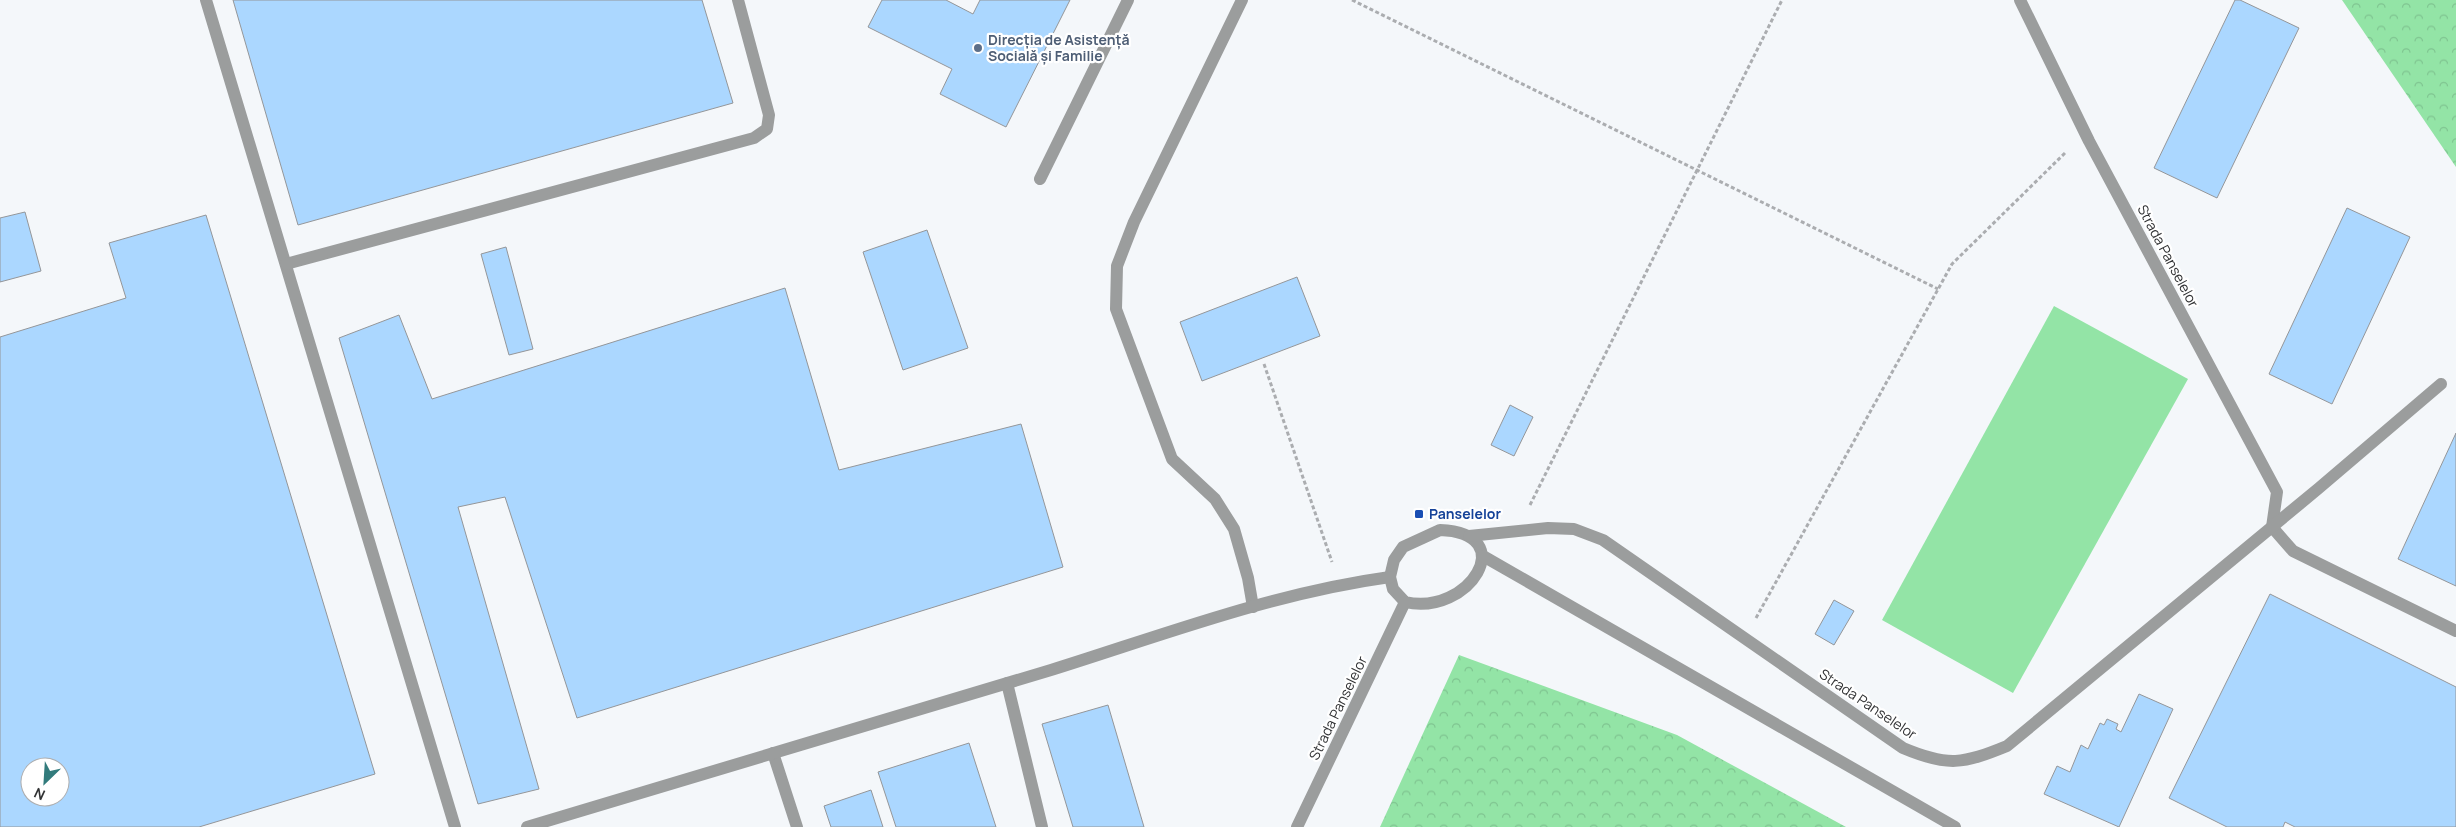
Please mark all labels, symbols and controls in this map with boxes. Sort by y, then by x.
place label: Direcția de Asistență Socială și Familie [988,30,1130,65]
marker: Direcția de Asistență Socială și Familie [972,42,984,54]
street label: Strada Panselelor [2133,201,2203,310]
place label: Panselelor [1429,504,1502,523]
marker: Panselelor [1413,508,1425,520]
street label: Strada Panselelor [1304,653,1371,763]
street label: Strada Panselelor [1816,664,1921,743]
north arrow [20,757,70,807]
text: N [31,783,48,805]

